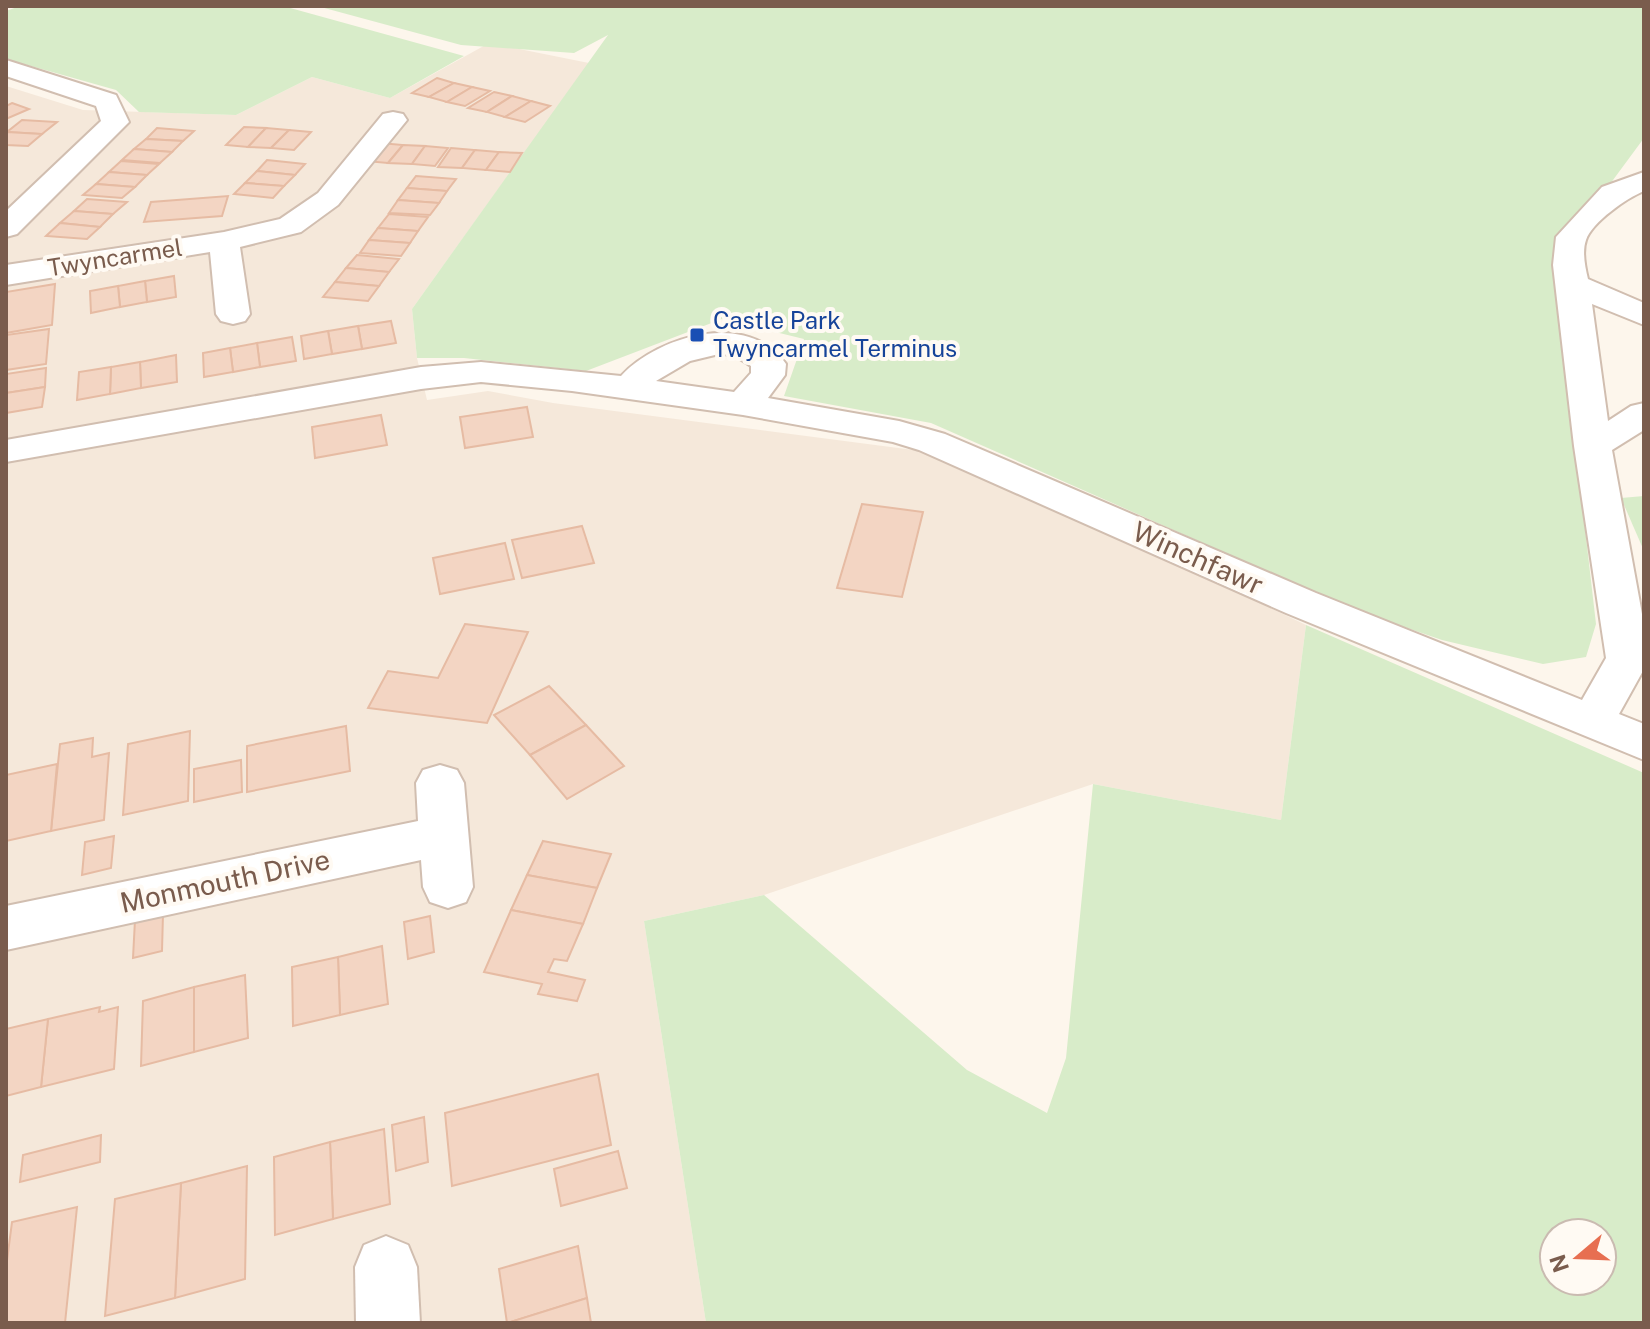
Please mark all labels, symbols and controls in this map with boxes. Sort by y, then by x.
street label: Twyncarmel [45,233,184,281]
place label: Castle Park Twyncarmel Terminus [713,306,957,362]
marker: Castle Park Twyncarmel Terminus [688,326,706,344]
street label: Winchfawr [1128,514,1269,601]
street label: Monmouth Drive [117,842,333,919]
north arrow [1538,1217,1618,1297]
text: N [1544,1251,1574,1276]

